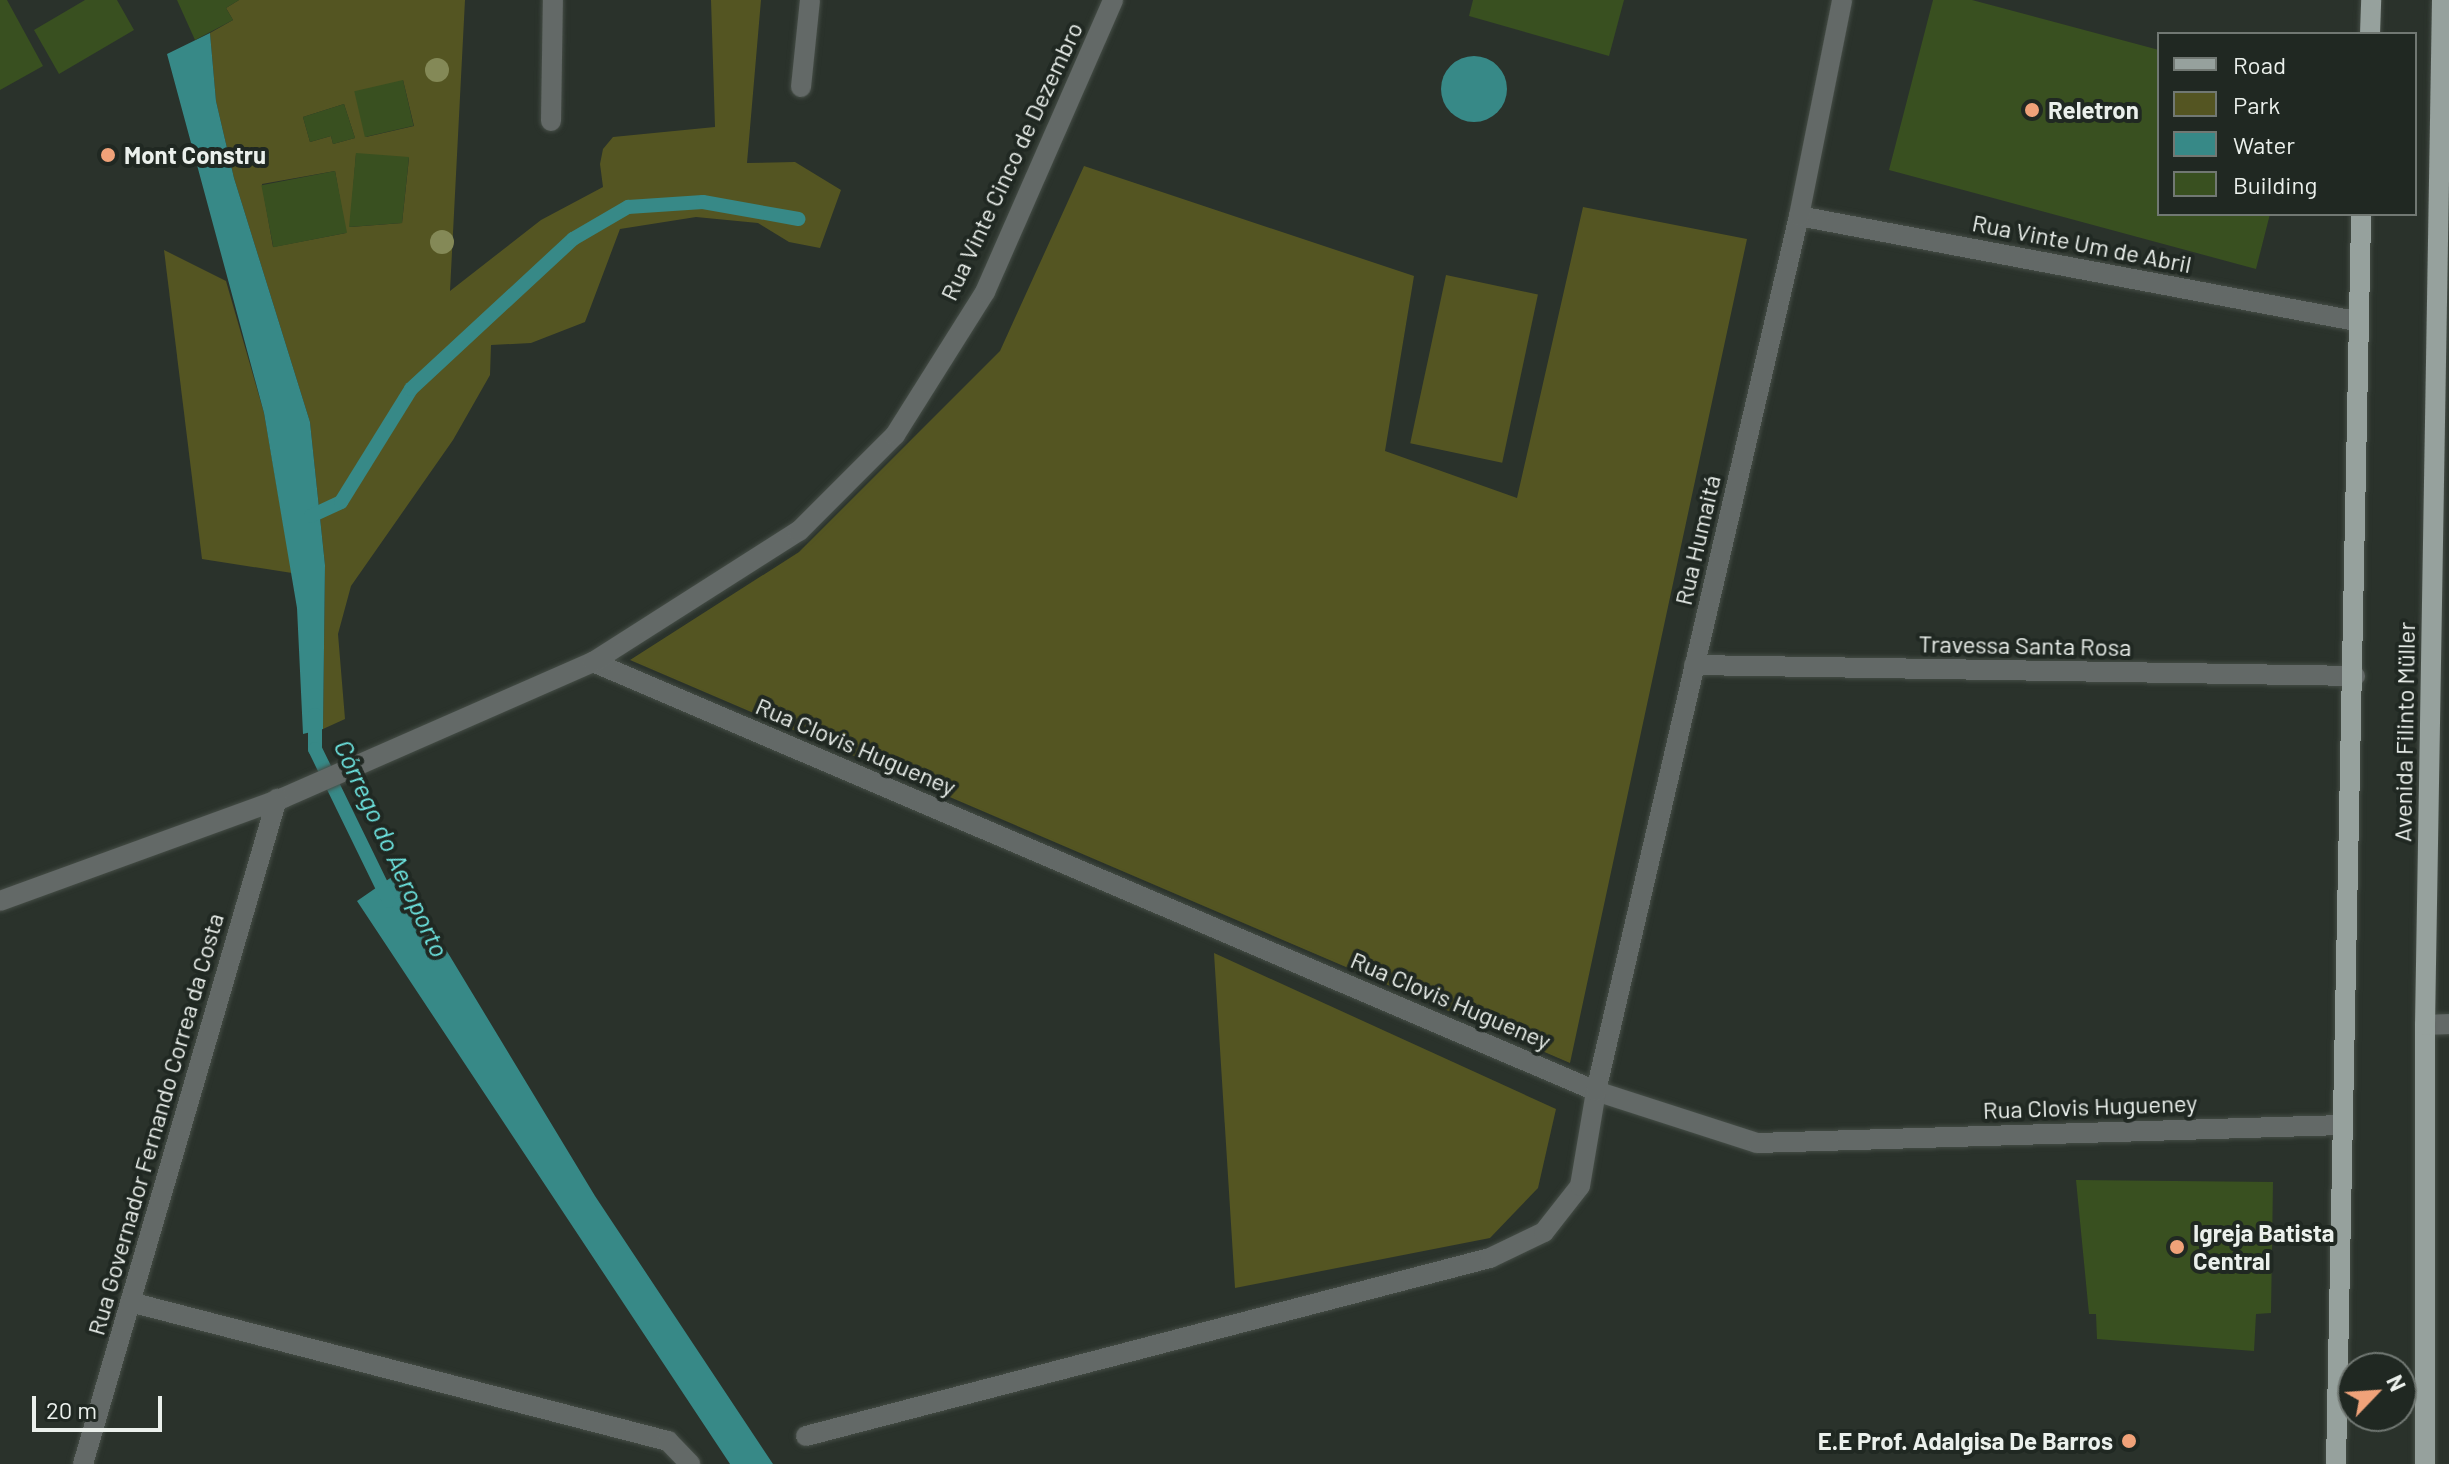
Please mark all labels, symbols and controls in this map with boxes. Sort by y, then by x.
street label: Rua Vinte Cinco de Dezembro [934,17,1088,305]
legend [2157,32,2417,216]
text: Road [2233,50,2286,79]
text: Park [2233,90,2280,119]
place label: Reletron [2048,96,2139,124]
marker: Reletron [2023,101,2041,119]
text: Water [2233,130,2295,159]
place label: Mont Constru [124,141,266,169]
marker: Mont Constru [99,146,117,164]
text: Building [2233,170,2317,199]
street label: Rua Vinte Um de Abril [1970,208,2194,278]
street label: Rua Humaitá [1668,472,1726,608]
street label: Avenida Filinto Müller [2388,622,2420,842]
street label: Travessa Santa Rosa [1918,629,2132,661]
street label: Rua Clovis Hugueney [752,691,960,801]
water label: Córrego do Aeroporto [328,734,456,962]
street label: Rua Governador Fernando Correa da Costa [81,910,229,1338]
street label: Rua Clovis Hugueney [1347,945,1555,1055]
street label: Rua Clovis Hugueney [1982,1088,2198,1124]
place label: Igreja Batista Central [2193,1219,2334,1275]
marker: Igreja Batista Central [2168,1238,2186,1256]
north arrow [2337,1352,2417,1432]
text: N [2382,1371,2412,1395]
scale bar [36,1380,166,1430]
text: 20 m [46,1395,97,1424]
place label: E.E Prof. Adalgisa De Barros [1818,1427,2113,1455]
marker: E.E Prof. Adalgisa De Barros [2120,1432,2138,1450]

